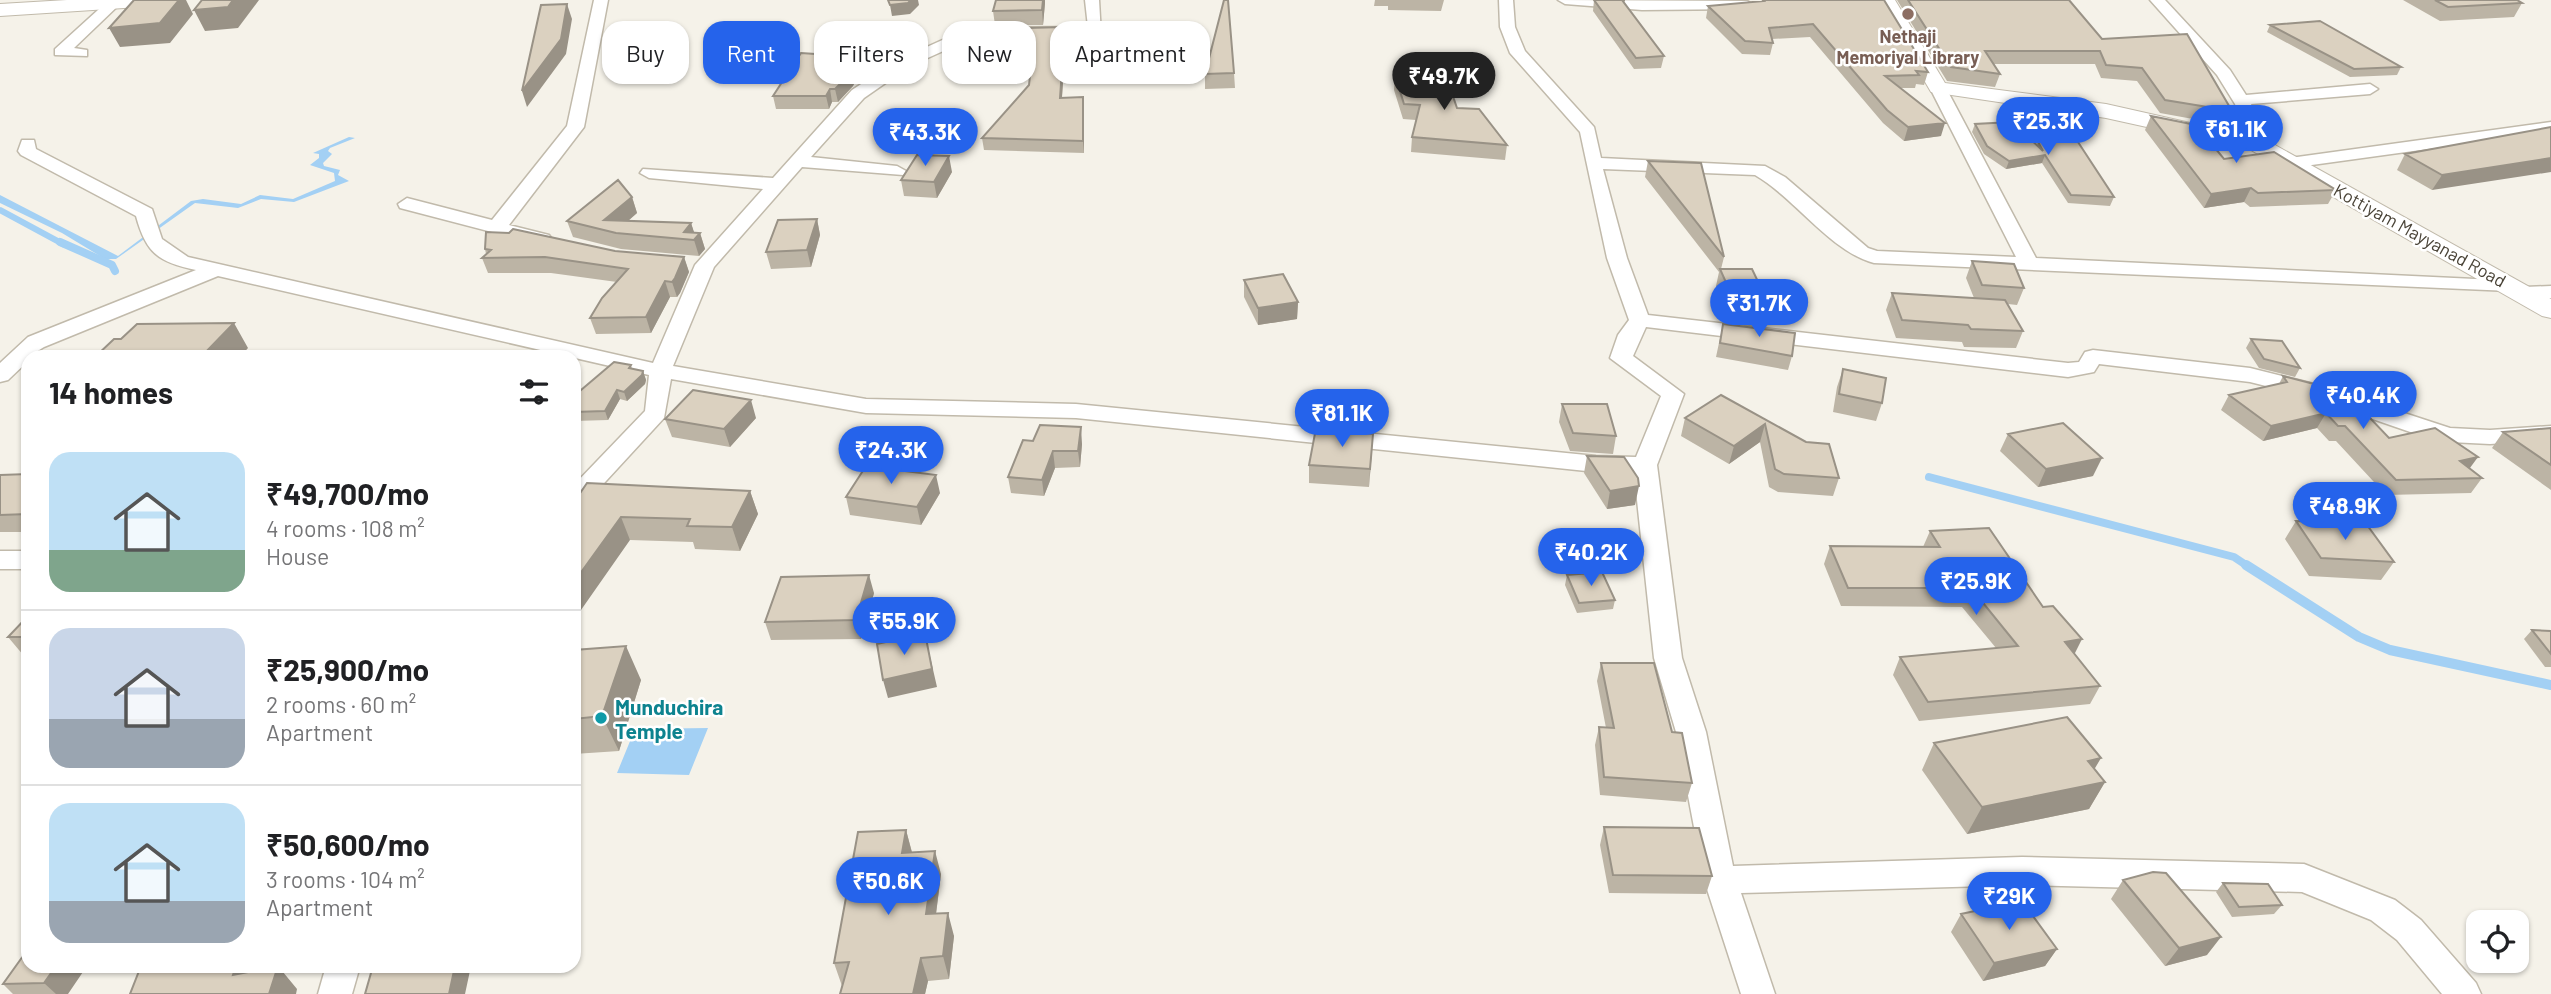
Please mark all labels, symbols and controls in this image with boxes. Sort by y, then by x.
marker: Nethaji Memoriyal Library [1900,6,1916,22]
chip: Buy [602,21,689,84]
chip: Rent [703,21,800,84]
chip: Filters [814,21,928,84]
chip: New [942,21,1036,84]
chip: Apartment [1050,21,1210,84]
place label: Nethaji Memoriyal Library [1837,25,1979,68]
pin: ₹49.7K [1387,52,1501,112]
text: ₹49.7K [1408,61,1480,89]
pin: ₹25.3K [1991,97,2105,157]
text: ₹25.3K [2012,106,2084,134]
pin: ₹61.1K [2179,106,2293,165]
pin: ₹43.3K [868,108,982,168]
text: ₹61.1K [2205,114,2267,142]
text: ₹43.3K [889,117,961,145]
street label: Kottiyam Mayyanad Road [2330,178,2510,292]
pin: ₹31.7K [1702,280,1816,339]
text: ₹31.7K [1726,288,1792,316]
pin: ₹40.4K [2306,372,2420,431]
icon: filters [515,373,553,411]
text: 14 homes [49,374,173,410]
text: ₹40.4K [2326,380,2400,408]
pin: ₹81.1K [1285,390,1399,449]
text: ₹81.1K [1311,398,1373,426]
pin: ₹24.3K [834,426,948,486]
text: ₹24.3K [855,435,927,463]
text: ₹49,700/mo [266,475,429,511]
icon: home [105,480,189,564]
pin: ₹48.9K [2288,482,2402,542]
text: ₹48.9K [2309,491,2381,519]
text: 4 rooms · 108 m² [266,514,425,542]
pin: ₹40.2K [1534,528,1648,588]
text: ₹40.2K [1554,537,1628,565]
text: House [266,542,329,570]
pin: ₹25.9K [1919,558,2033,617]
text: ₹25.9K [1940,566,2012,594]
pin: ₹55.9K [847,598,961,657]
text: ₹55.9K [869,606,939,634]
text: ₹25,900/mo [266,651,429,687]
icon: home [105,656,189,740]
text: 2 rooms · 60 m² [266,690,416,718]
place label: Munduchira Temple [615,694,723,743]
marker: Munduchira Temple [593,710,609,726]
text: Apartment [266,718,373,746]
text: ₹50,600/mo [266,826,430,862]
icon: home [105,831,189,915]
pin: ₹50.6K [831,858,945,917]
text: 3 rooms · 104 m² [266,865,425,893]
text: ₹50.6K [852,866,924,894]
pin: ₹29K [1968,872,2050,932]
text: ₹29K [1983,881,2035,909]
text: Apartment [266,893,373,921]
map controls [2466,910,2529,973]
button: locate [2466,910,2529,973]

